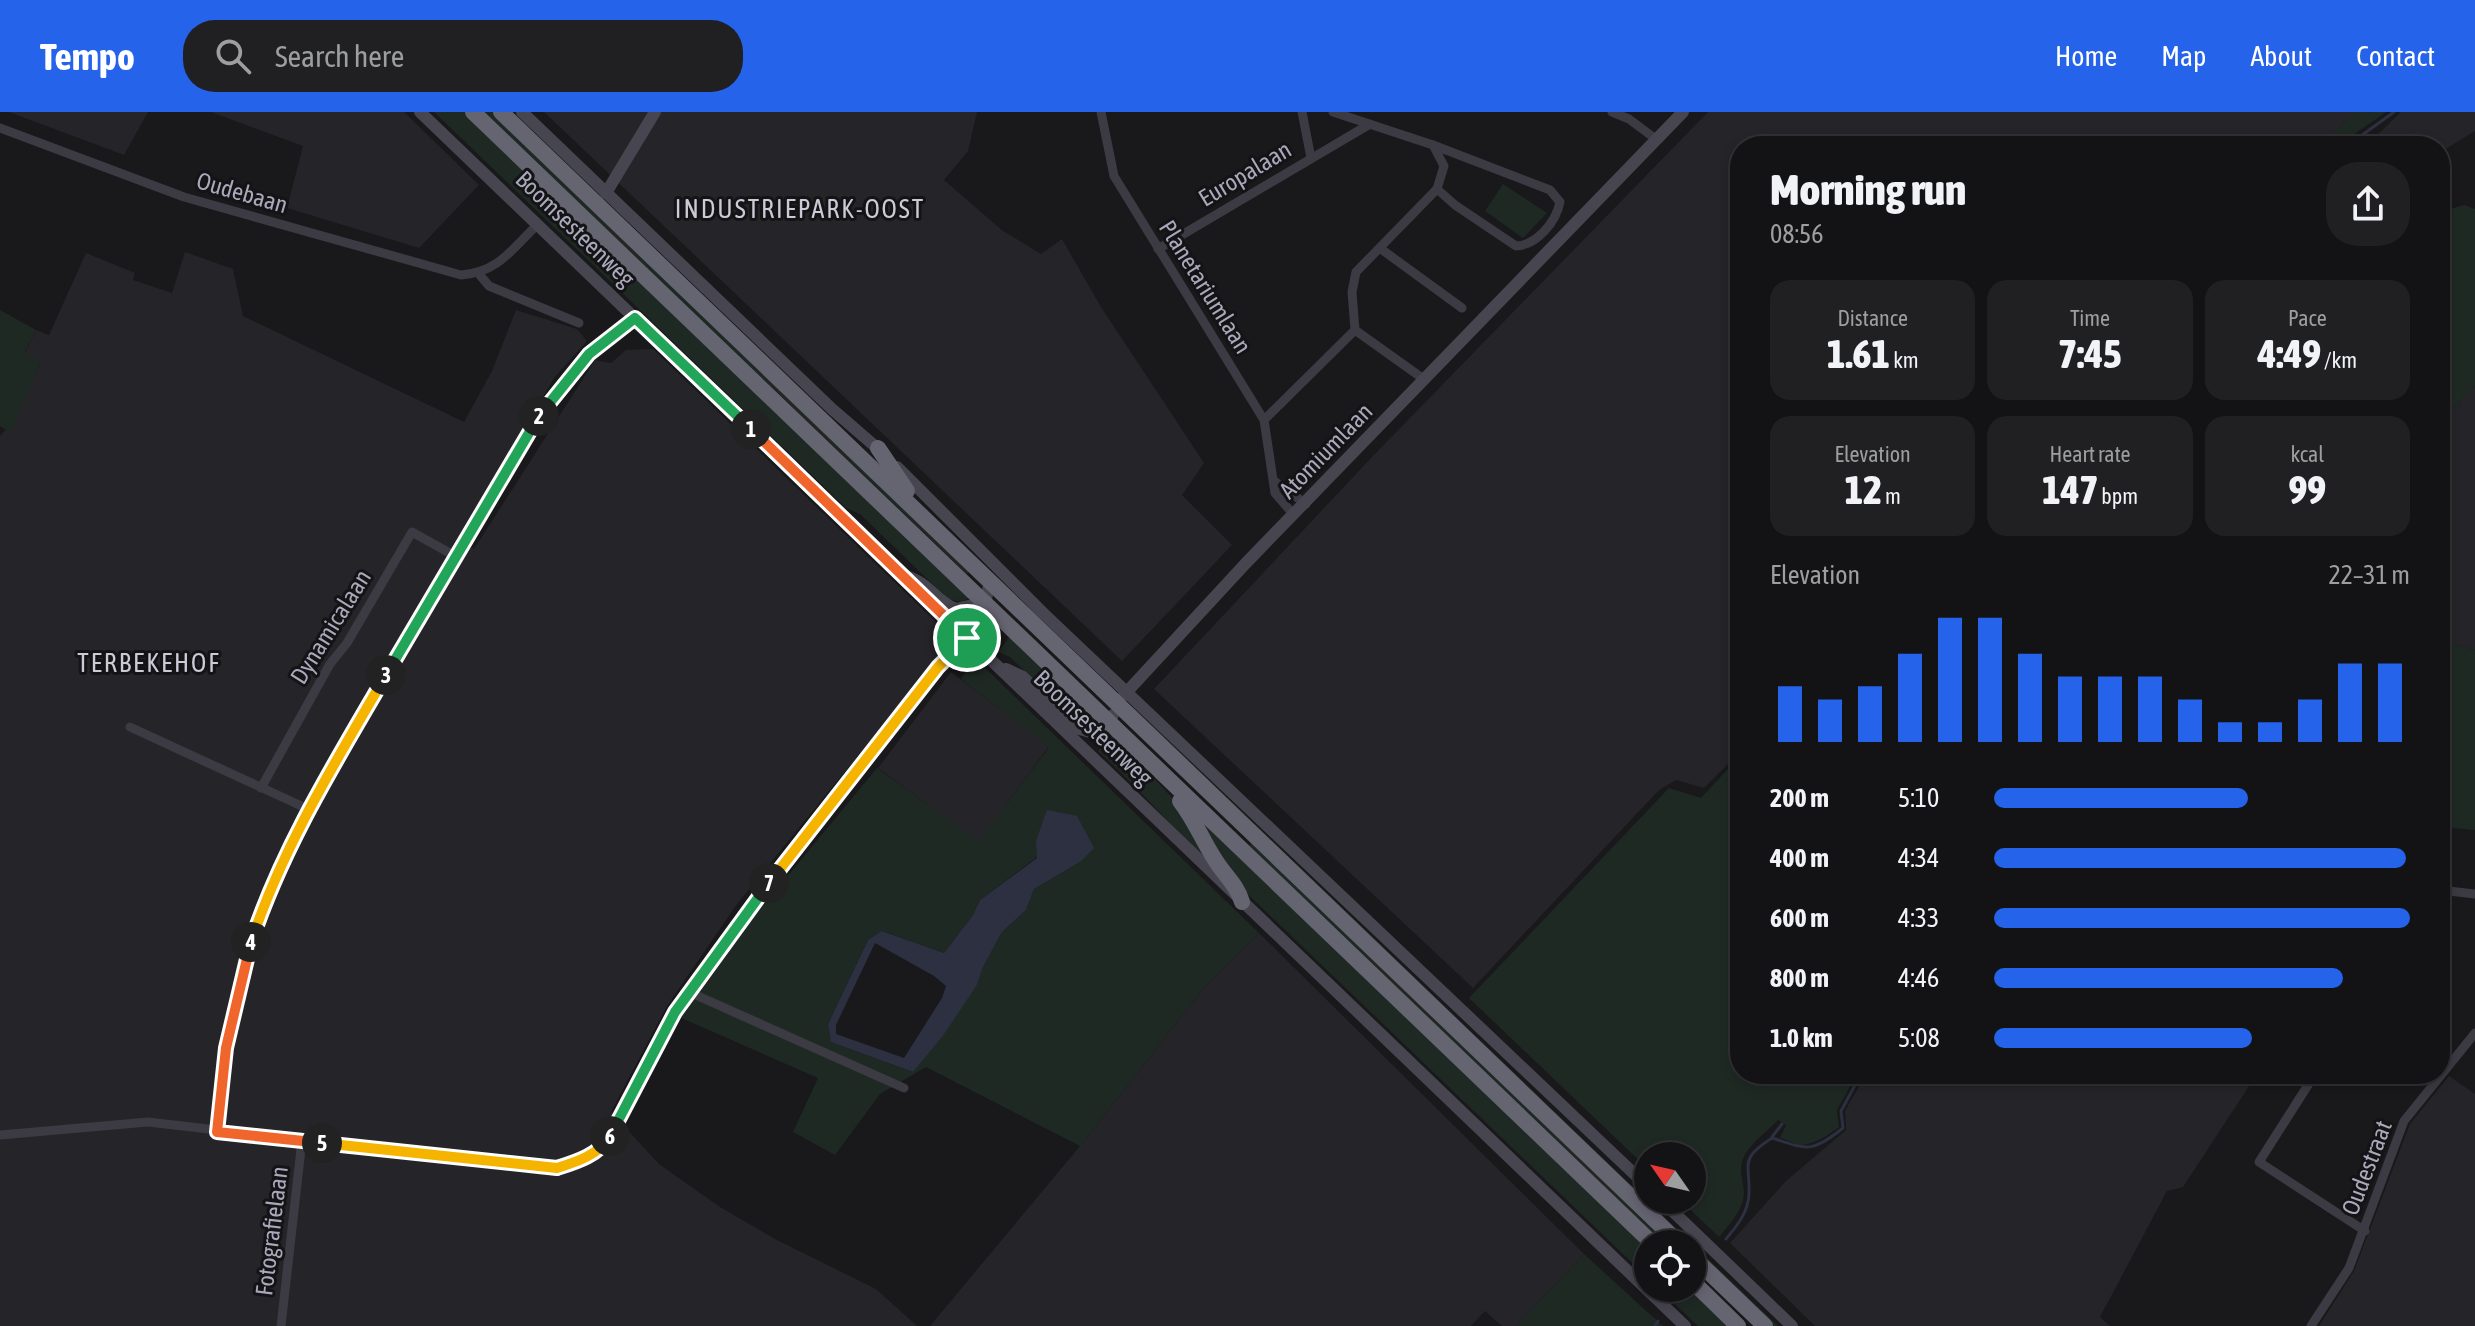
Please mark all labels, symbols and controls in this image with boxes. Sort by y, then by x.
search box [183,20,743,92]
icon: search [211,34,255,78]
text: Tempo [40,35,135,78]
text: Search here [275,39,404,73]
text: Home [2055,40,2117,72]
text: Map [2161,40,2206,72]
text: About [2250,40,2312,72]
text: Contact [2356,40,2435,72]
street label: Europalaan [1194,135,1296,212]
button: share [2326,162,2410,246]
text: Morning run [1770,164,1966,214]
street label: Boomsesteenweg [510,165,641,292]
street label: Oudebaan [194,167,291,218]
district label: INDUSTRIEPARK-OOST [675,194,925,224]
street label: Planetariumlaan [1154,215,1257,358]
text: 08:56 [1770,219,1824,249]
text: Distance [1837,305,1908,331]
text: Time [2070,305,2110,331]
text: Pace [2288,305,2327,331]
text: 1.61 [1827,331,1890,376]
text: 7:45 [2058,331,2122,376]
text: 4:49 [2258,331,2321,376]
text: km [1890,347,1919,373]
text: /km [2321,347,2357,373]
pin: 2 [519,396,559,436]
street label: Atomiumlaan [1274,397,1378,504]
text: 2 [534,403,544,429]
pin: 1 [731,409,771,449]
text: 1 [746,416,756,442]
text: Elevation [1835,441,1911,467]
text: Heart rate [2049,441,2131,467]
text: kcal [2291,441,2324,467]
text: 12 [1844,467,1882,512]
text: 147 [2042,467,2098,512]
text: 99 [2289,467,2326,512]
text: m [1882,483,1901,509]
text: bpm [2098,483,2138,509]
text: Elevation [1770,560,1860,590]
text: 22–31 m [2328,560,2410,590]
street label: Dynamicalaan [285,565,376,689]
pin [933,604,1001,672]
icon: arrive [945,616,989,660]
district label: TERBEKEHOF [77,648,221,678]
pin: 3 [366,655,406,695]
text: 3 [381,662,391,688]
street label: Boomsesteenweg [1028,664,1159,791]
text: 200 m [1770,783,1829,813]
text: 5:10 [1898,783,1939,813]
text: 400 m [1770,843,1829,873]
text: 4:34 [1898,843,1939,873]
pin: 7 [749,863,789,903]
text: 7 [764,870,774,896]
text: 600 m [1770,903,1829,933]
text: 4:33 [1898,903,1939,933]
pin: 4 [231,922,271,962]
text: 4 [246,929,256,955]
text: 800 m [1770,963,1829,993]
text: 4:46 [1898,963,1939,993]
text: 1.0 km [1770,1023,1833,1053]
text: 5:08 [1898,1023,1940,1053]
pin: 6 [590,1116,630,1156]
street label: Oudestraat [2336,1117,2397,1219]
pin: 5 [302,1123,342,1163]
text: 6 [605,1123,615,1149]
text: 5 [317,1130,327,1156]
north arrow [1634,1142,1706,1214]
map controls [1634,1142,1706,1302]
street label: Fotografielaan [250,1165,293,1297]
button: locate [1634,1230,1706,1302]

